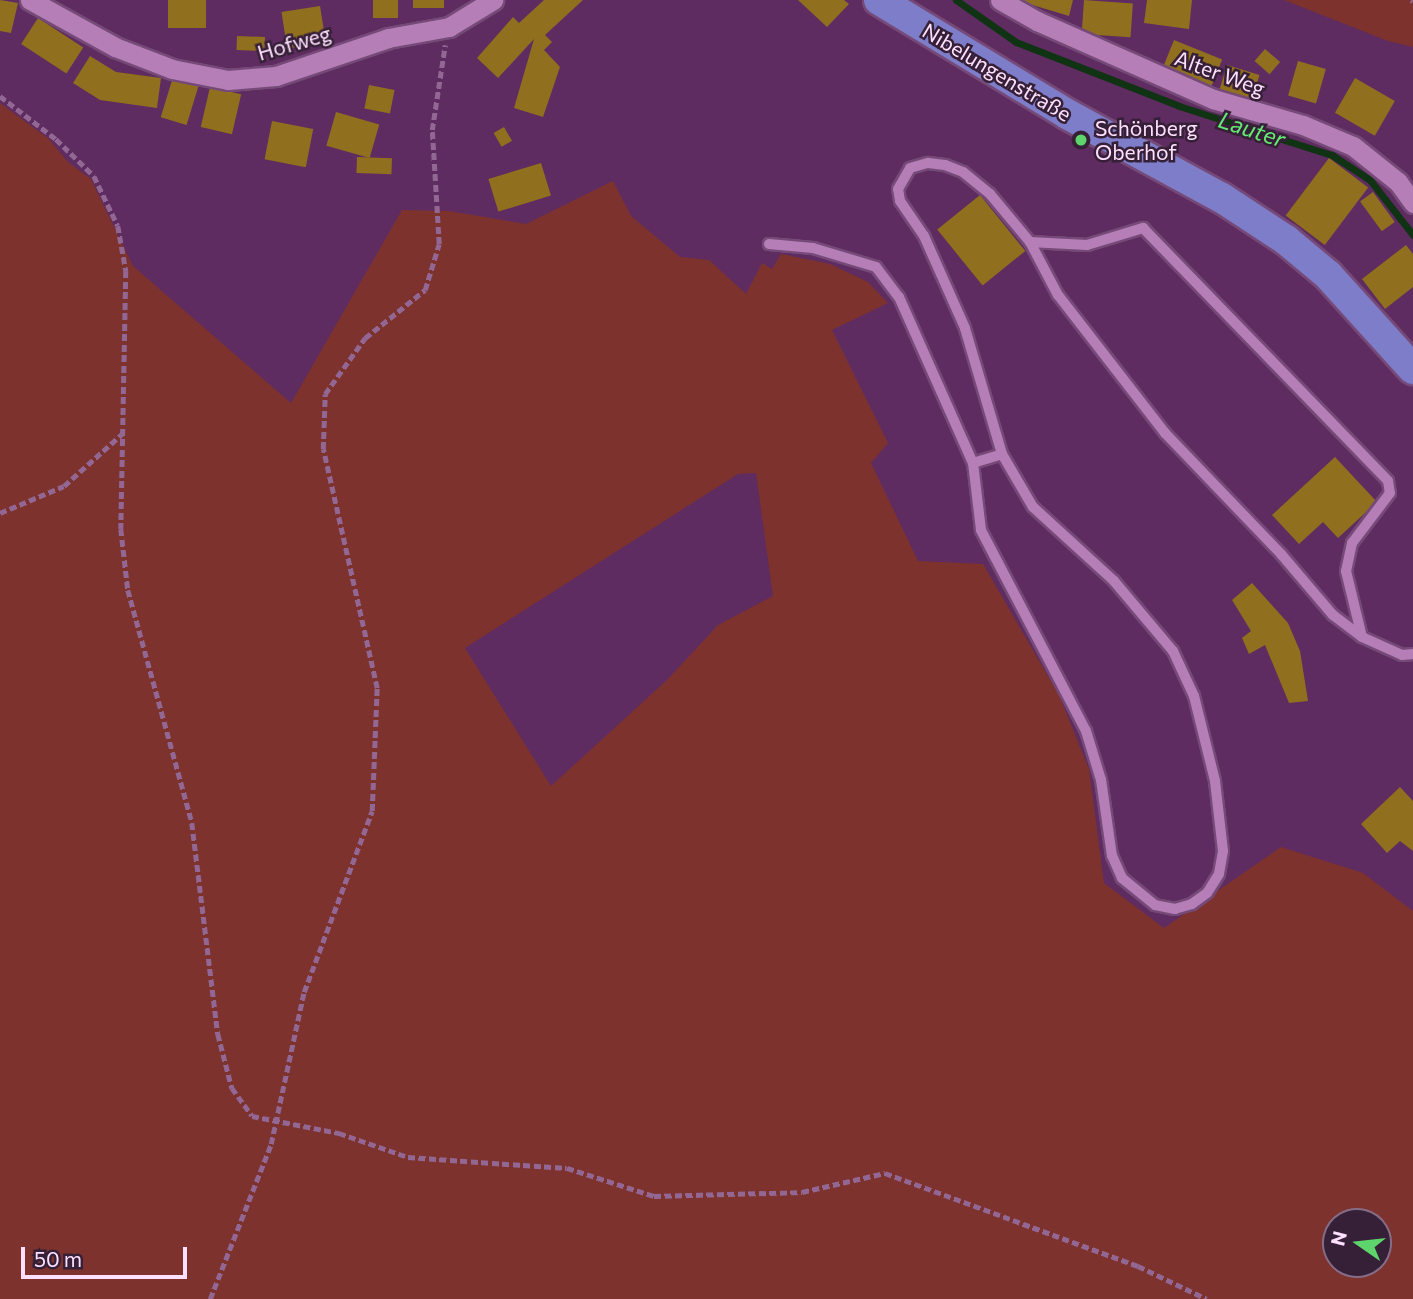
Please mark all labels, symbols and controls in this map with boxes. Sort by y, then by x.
street label: Nibelungenstraße [918,18,1076,126]
street label: Hofweg [254,21,334,65]
street label: Alter Weg [1171,45,1269,101]
water label: Lauter [1215,105,1289,153]
place label: Schönberg Oberhof [1095,115,1198,165]
marker: Schönberg Oberhof [1073,132,1089,148]
north arrow [1322,1208,1392,1278]
text: N [1325,1229,1351,1248]
scale bar [24,1232,191,1276]
text: 50 m [34,1246,82,1271]

